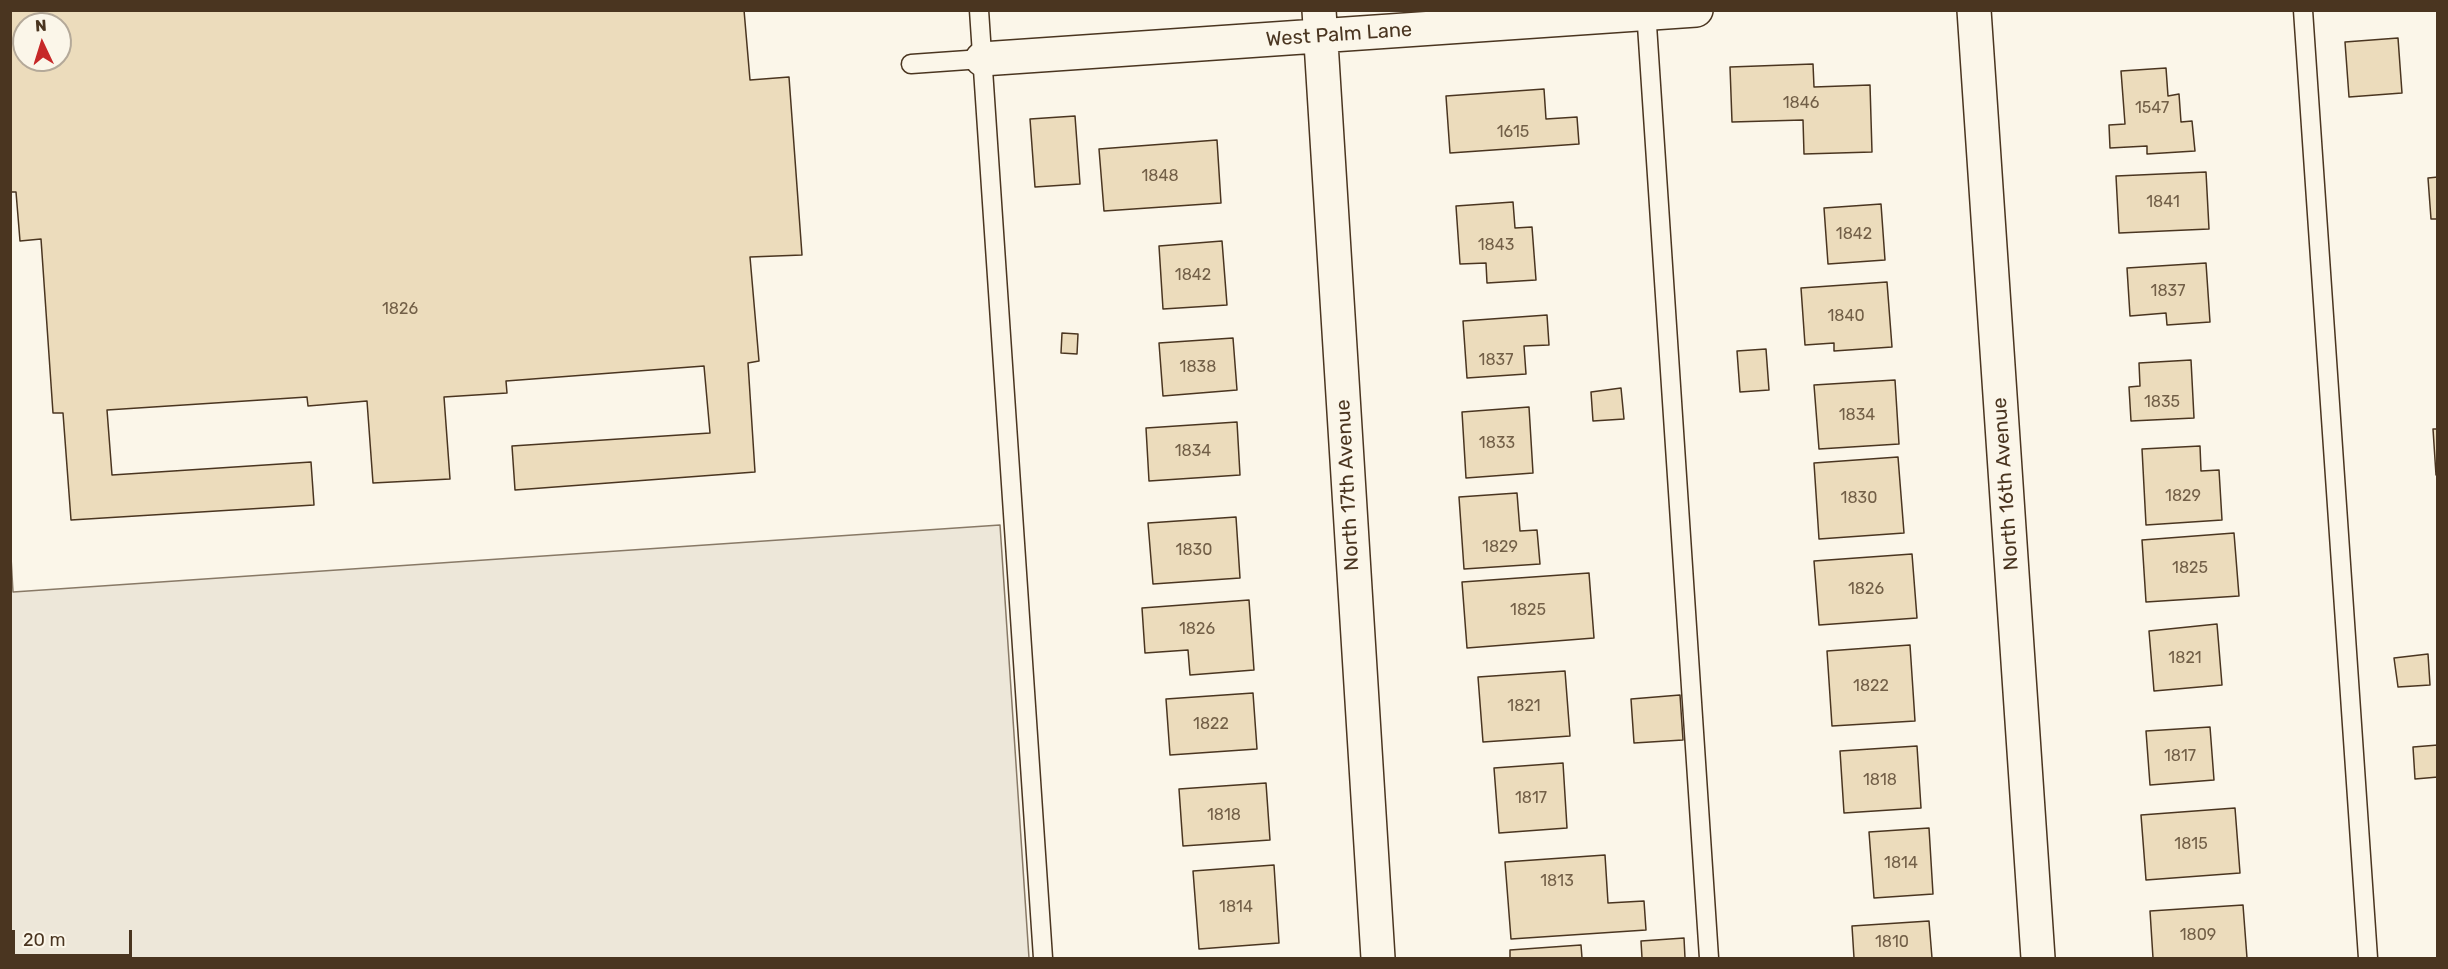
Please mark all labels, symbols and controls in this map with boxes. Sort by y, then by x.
north arrow [12,12,72,72]
text: N [34,16,47,35]
street label: West Palm Lane [1265,18,1413,52]
house number: 1846 [1783,93,1819,113]
house number: 1547 [2135,98,2169,118]
house number: 1615 [1497,122,1529,142]
house number: 1848 [1141,166,1179,186]
house number: 1841 [2146,192,2180,212]
house number: 1842 [1836,224,1872,244]
house number: 1843 [1478,235,1514,255]
house number: 1842 [1175,265,1211,285]
house number: 1837 [2151,281,2185,301]
house number: 1826 [382,299,418,319]
house number: 1840 [1827,306,1865,326]
house number: 1837 [1479,350,1513,370]
house number: 1838 [1180,357,1216,377]
house number: 1835 [2144,392,2180,412]
street label: North 16th Avenue [1988,397,2024,571]
street label: North 17th Avenue [1332,399,1364,571]
house number: 1834 [1839,405,1875,425]
house number: 1833 [1479,433,1515,453]
house number: 1834 [1175,441,1211,461]
house number: 1829 [2165,486,2201,506]
house number: 1830 [1841,488,1877,508]
house number: 1829 [1482,537,1518,557]
house number: 1830 [1176,540,1212,560]
house number: 1825 [2172,558,2208,578]
house number: 1826 [1848,579,1884,599]
house number: 1825 [1510,600,1546,620]
house number: 1826 [1179,619,1215,639]
house number: 1821 [2168,648,2202,668]
house number: 1822 [1853,676,1889,696]
house number: 1821 [1507,696,1541,716]
house number: 1822 [1193,714,1229,734]
house number: 1817 [2164,746,2196,766]
house number: 1818 [1863,770,1897,790]
house number: 1817 [1515,788,1547,808]
house number: 1818 [1207,805,1241,825]
house number: 1815 [2174,834,2208,854]
house number: 1814 [1884,853,1918,873]
house number: 1813 [1540,871,1574,891]
house number: 1814 [1219,897,1253,917]
scale bar [15,918,135,956]
house number: 1809 [2180,925,2216,945]
text: 20 m [23,929,65,951]
house number: 1810 [1875,932,1909,952]

